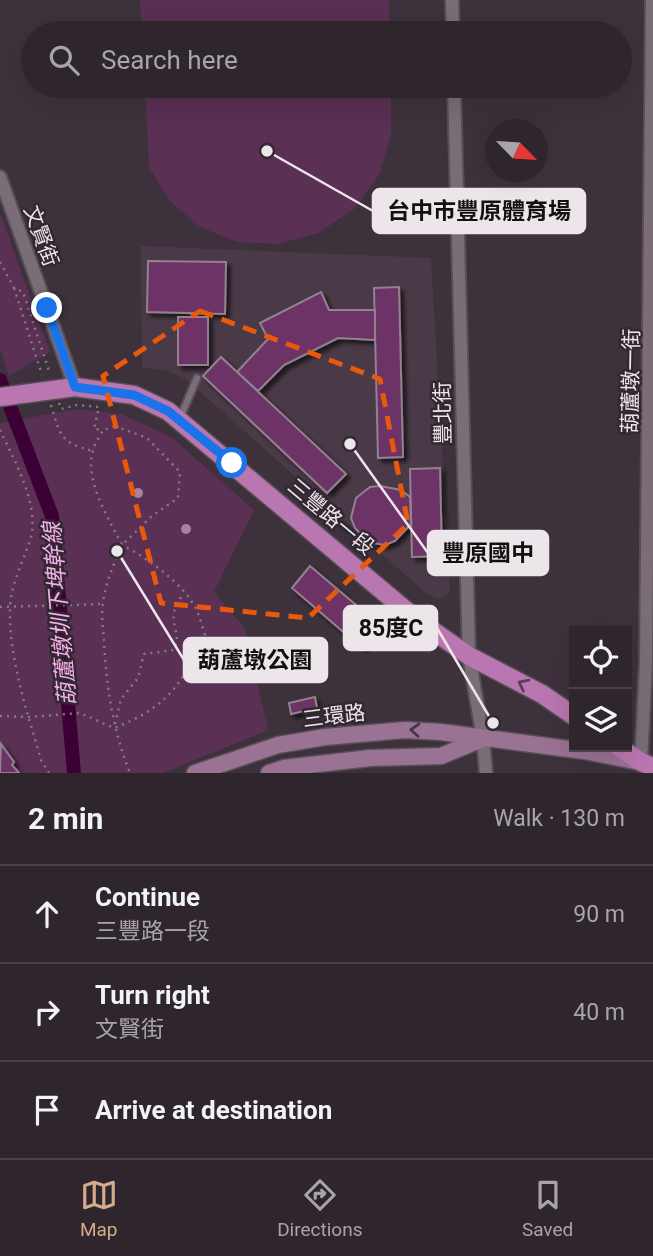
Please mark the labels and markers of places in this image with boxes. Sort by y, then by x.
callout: 台中市豐原體育場 [373,189,585,233]
callout: 豐原國中 [428,531,548,575]
callout: 85度C [344,606,437,650]
callout: 葫蘆墩公園 [184,638,327,682]

